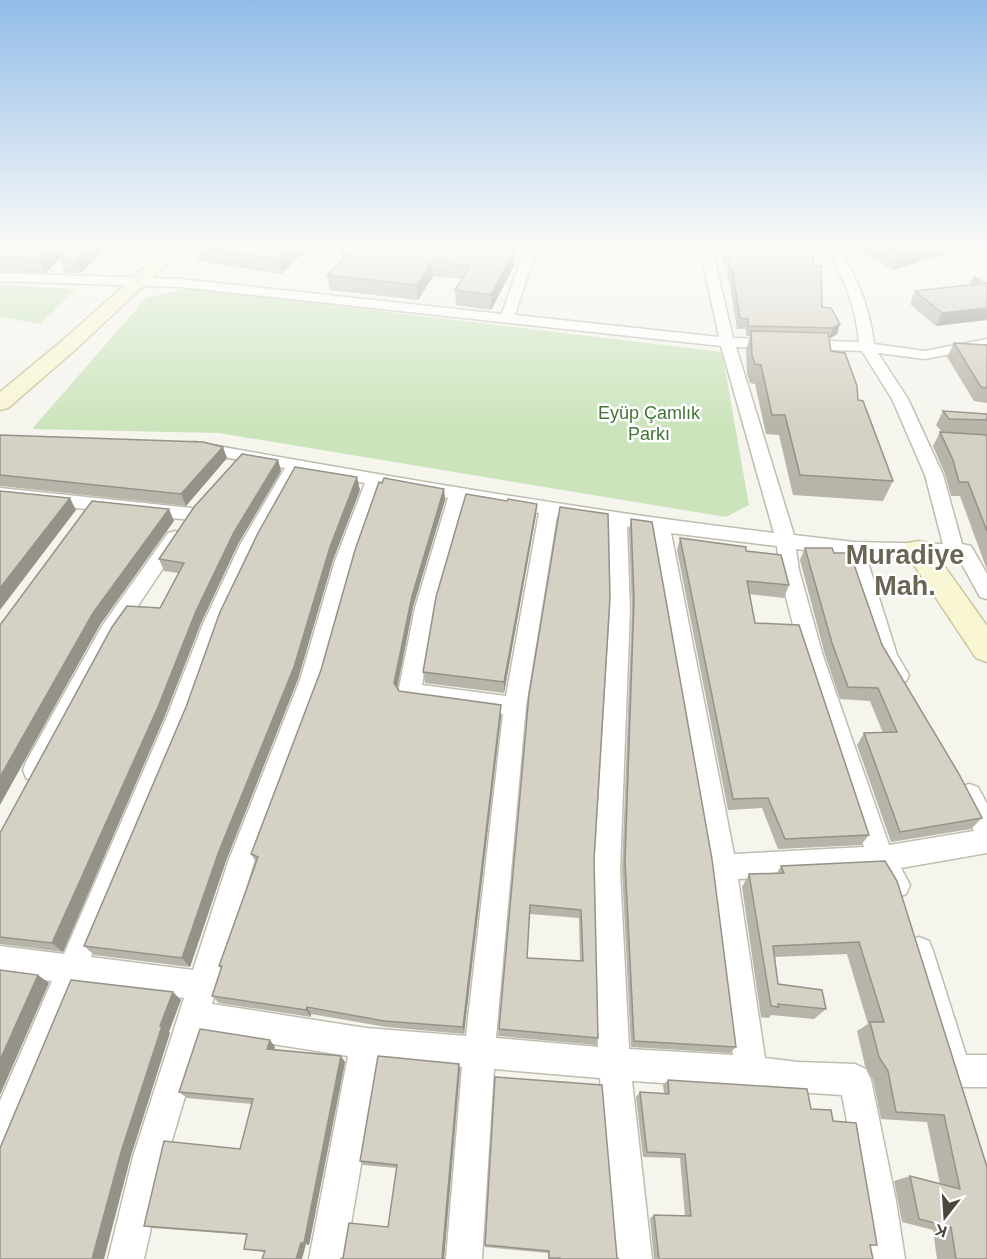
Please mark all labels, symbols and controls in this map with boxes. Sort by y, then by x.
park label: Eyüp Çamlık Parkı [598,403,701,444]
district label: Muradiye Mah. [846,540,964,601]
north arrow [915,1187,975,1247]
text: K [932,1221,949,1241]

